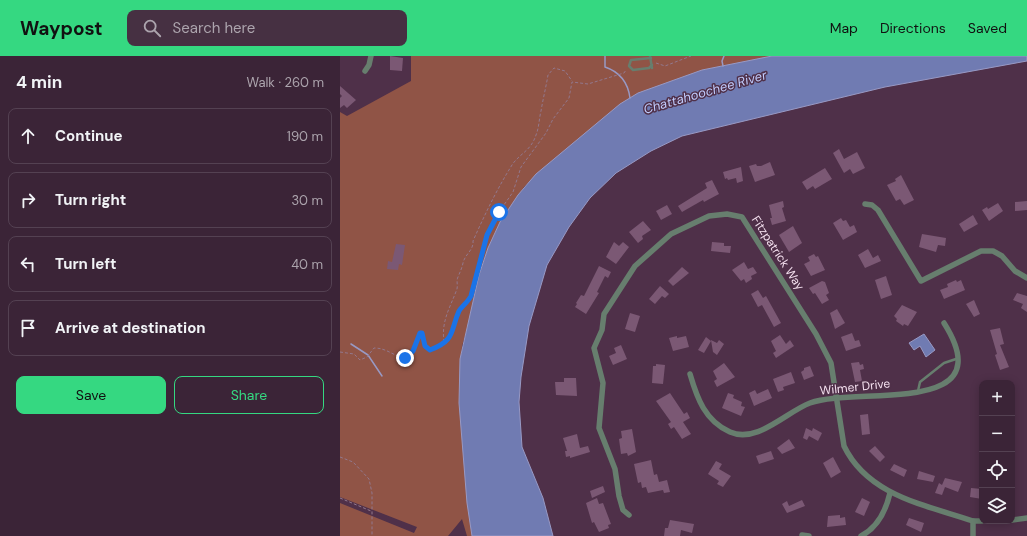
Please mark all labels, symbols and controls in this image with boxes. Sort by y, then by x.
search box [127,10,407,46]
text: Waypost [20,16,103,41]
icon: search [141,17,163,39]
text: Search here [173,18,255,38]
text: Map [830,19,858,37]
text: Directions [880,19,946,37]
text: Saved [968,19,1007,37]
water label: Chattahoochee River [641,66,770,118]
text: 4 min [16,71,62,93]
text: Walk · 260 m [246,74,324,91]
icon: ahead [17,125,39,147]
text: Continue [55,126,123,146]
text: 190 m [287,128,323,145]
icon: right [17,189,39,211]
text: Turn right [55,190,126,210]
text: 30 m [291,192,323,209]
route start [490,203,508,221]
street label: Fitzpatrick Way [748,213,808,293]
icon: left [17,253,39,275]
text: Turn left [55,254,116,274]
text: 40 m [291,256,323,273]
icon: arrive [17,317,39,339]
text: Arrive at destination [55,318,206,338]
route end [396,349,414,367]
street label: Wilmer Drive [819,375,891,399]
button: Save [16,376,166,414]
button: Share [174,376,324,414]
map controls [979,380,1015,524]
button: + [979,380,1015,416]
button: − [979,416,1015,452]
button: locate [979,452,1015,488]
button: layers [979,488,1015,524]

